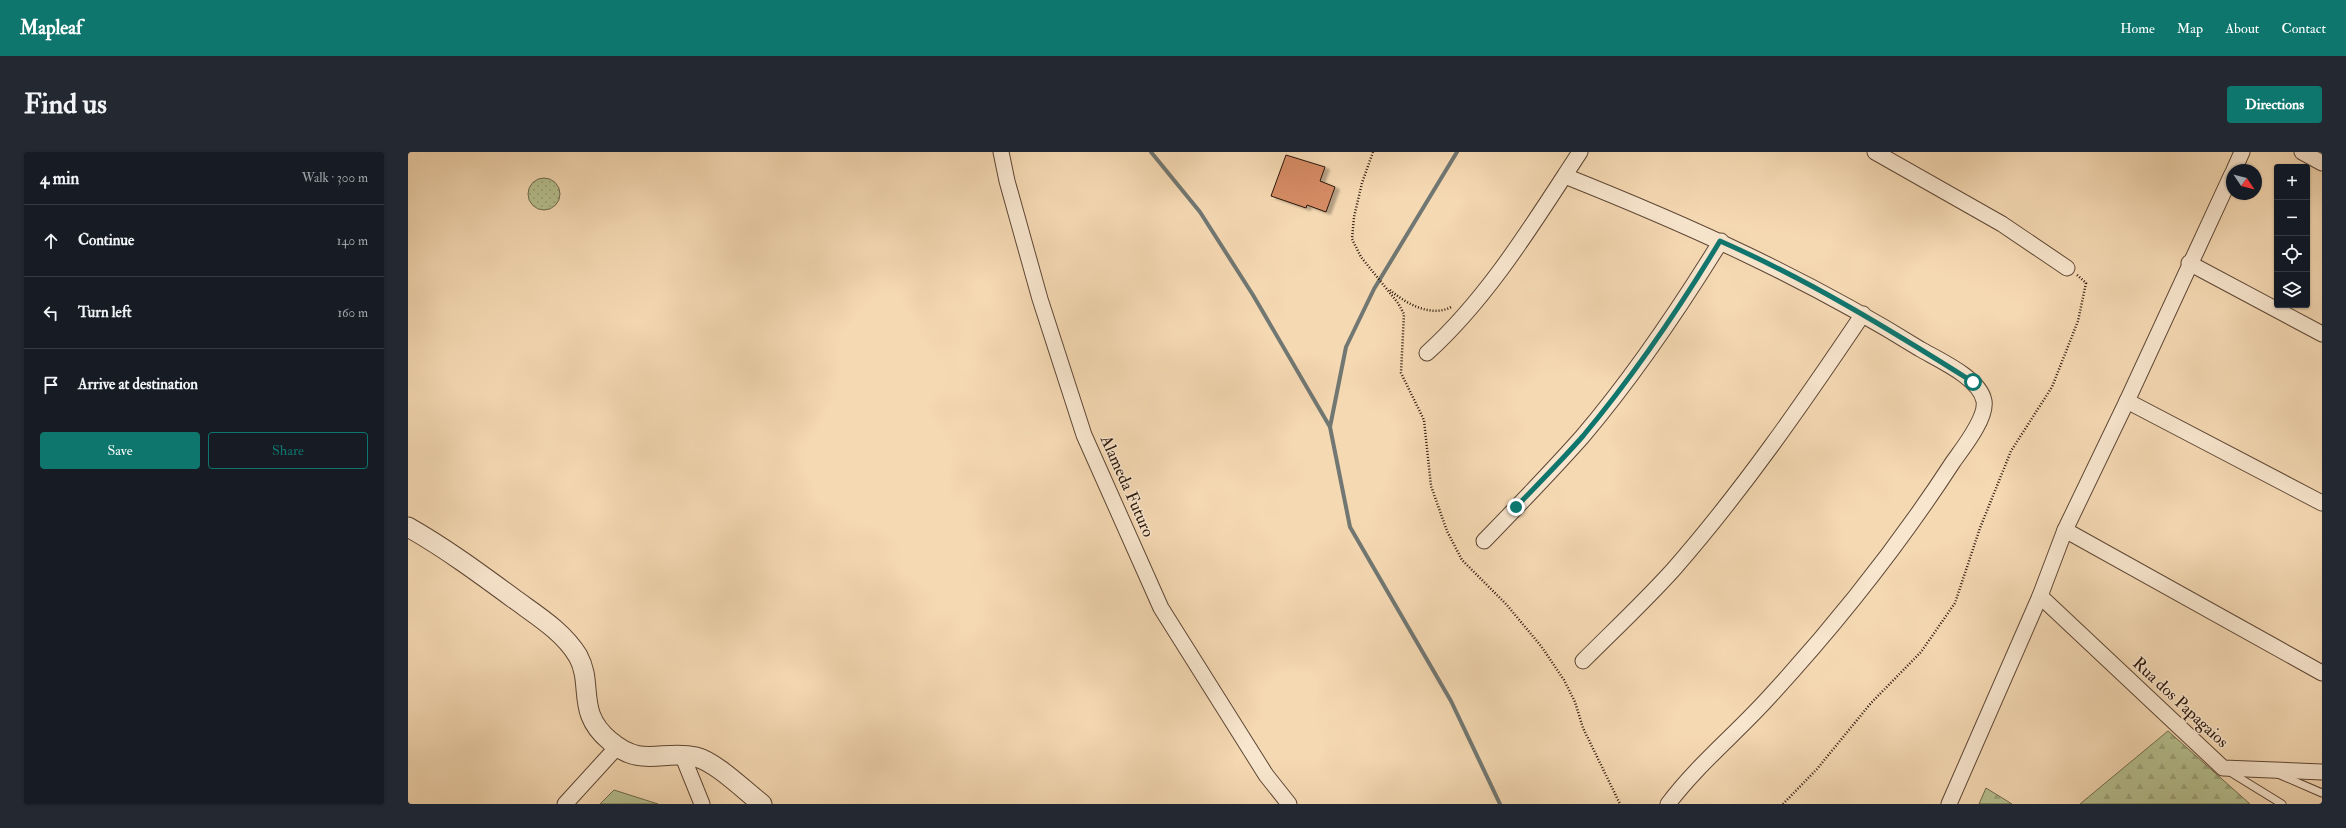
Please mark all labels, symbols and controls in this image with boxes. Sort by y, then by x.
text: Mapleaf [20,16,82,40]
text: Home [2120,20,2155,37]
text: Map [2177,20,2203,37]
text: About [2225,20,2259,37]
text: Contact [2281,20,2326,37]
button: Directions [2227,86,2322,123]
text: Find us [24,87,107,122]
north arrow [2226,164,2262,200]
map controls [2274,164,2310,308]
button: + [2274,164,2310,200]
text: 4 min [40,168,79,189]
text: Walk · 300 m [302,170,368,186]
button: − [2274,200,2310,236]
icon: ahead [40,230,62,252]
text: Continue [78,231,134,250]
text: 140 m [337,233,368,249]
button: locate [2274,236,2310,272]
button: layers [2274,272,2310,308]
icon: left [40,302,62,324]
text: Turn left [78,303,132,322]
text: 160 m [337,305,368,321]
route start [1964,373,1982,391]
icon: arrive [40,374,62,396]
text: Arrive at destination [78,375,198,394]
street label: Alameda Futuro [1095,431,1159,540]
button: Save [40,432,200,469]
button: Share [208,432,368,469]
route end [1507,498,1525,516]
street label: Rua dos Papagaios [2128,653,2233,753]

